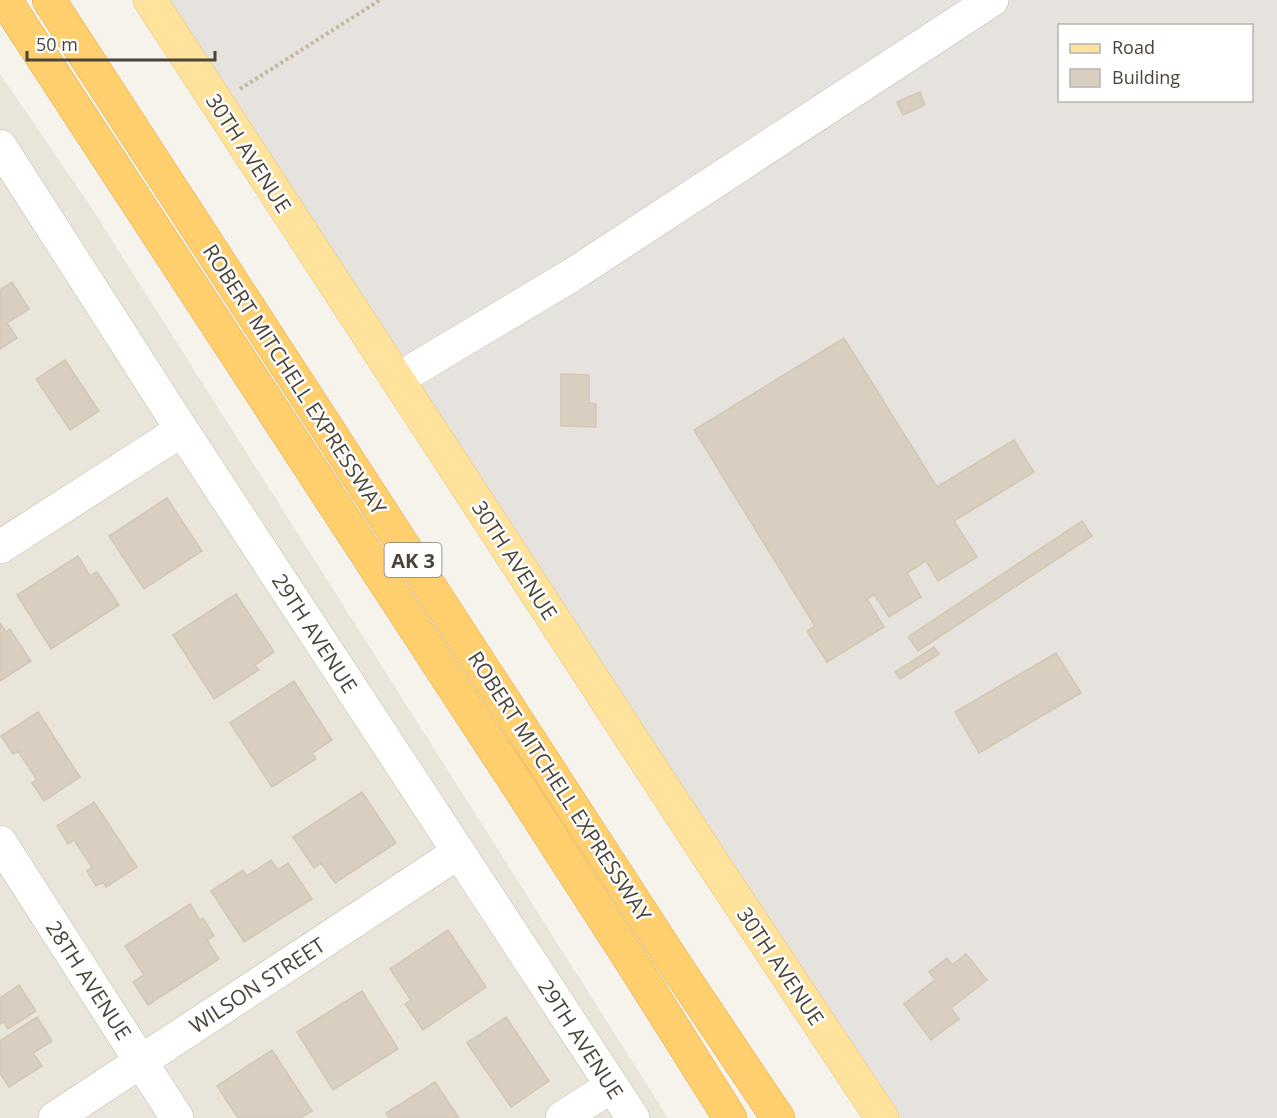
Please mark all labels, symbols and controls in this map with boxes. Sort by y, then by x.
scale bar [27,24,214,62]
legend [1058,24,1253,102]
text: 50 m [36,32,78,56]
text: Road [1112,35,1155,59]
text: Building [1112,65,1180,89]
street label: 30TH AVENUE [200,88,298,218]
street label: ROBERT MITCHELL EXPRESSWAY [197,238,393,520]
street label: 30TH AVENUE [466,495,564,625]
road number: AK 3 [384,543,442,577]
street label: 29TH AVENUE [266,568,364,698]
street label: ROBERT MITCHELL EXPRESSWAY [462,645,658,927]
street label: 30TH AVENUE [731,901,831,1031]
street label: 28TH AVENUE [40,915,138,1045]
street label: WILSON STREET [184,930,331,1039]
street label: 29TH AVENUE [532,974,630,1104]

